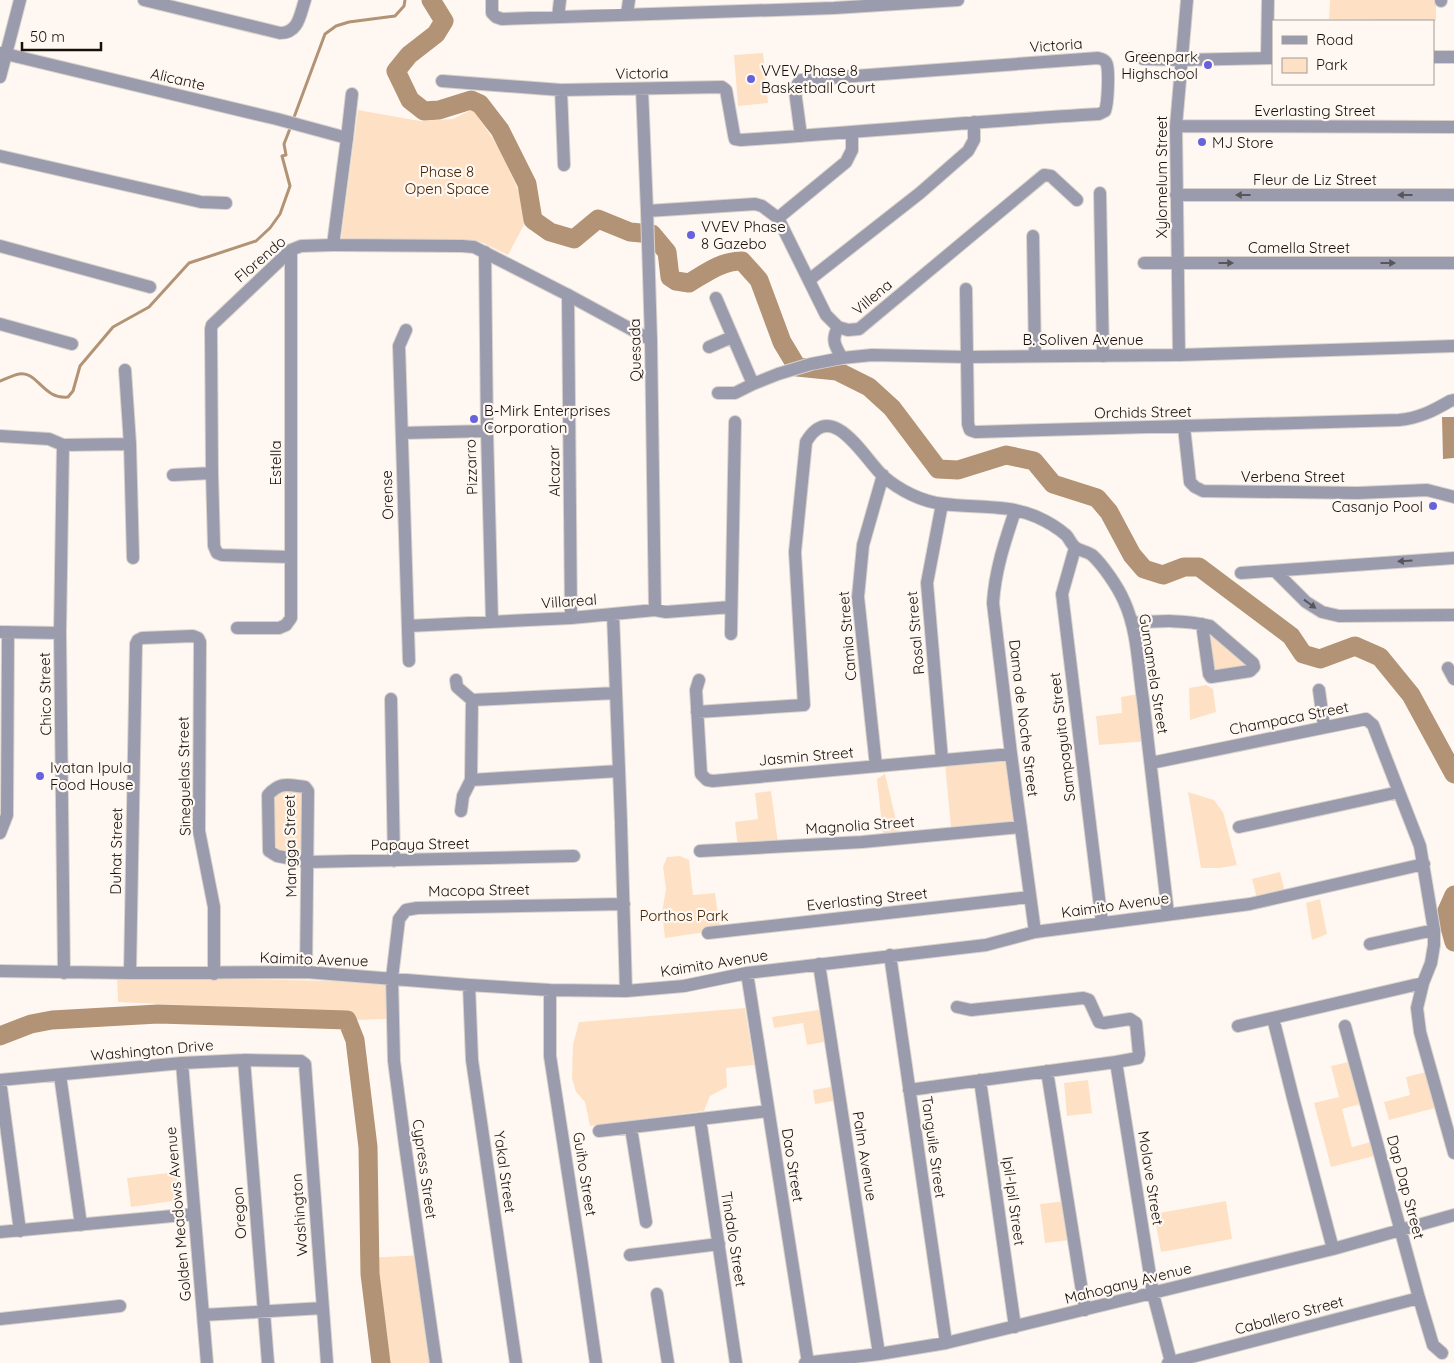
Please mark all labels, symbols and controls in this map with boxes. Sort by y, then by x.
scale bar [22,20,101,52]
legend [1272,20,1434,85]
text: 50 m [30,27,65,46]
text: Road [1316,30,1353,49]
street label: Victoria [1029,34,1083,56]
place label: Greenpark Highschool [1121,47,1198,83]
text: Park [1316,55,1348,74]
marker: Greenpark Highschool [1202,59,1214,71]
place label: VVEV Phase 8 Basketball Court [761,61,876,97]
street label: Victoria [615,63,669,83]
street label: Alicante [149,64,207,94]
marker: VVEV Phase 8 Basketball Court [745,73,757,85]
street label: Everlasting Street [1254,101,1376,120]
street label: Xylomelum Street [1152,116,1171,238]
place label: MJ Store [1212,133,1274,152]
marker: MJ Store [1196,136,1208,148]
park label: Phase 8 Open Space [405,162,489,198]
street label: Fleur de Liz Street [1253,170,1377,189]
one-way arrow [1235,191,1251,199]
one-way arrow [1397,191,1413,199]
place label: VVEV Phase 8 Gazebo [701,217,786,253]
marker: VVEV Phase 8 Gazebo [685,229,697,241]
street label: Florendo [231,232,289,286]
street label: Camella Street [1248,238,1350,257]
one-way arrow [1218,259,1234,267]
one-way arrow [1381,259,1397,267]
street label: Villena [848,275,896,319]
street label: Quesada [625,318,645,382]
street label: B. Soliven Avenue [1022,330,1144,349]
place label: B-Mirk Enterprises Corporation [484,401,610,437]
street label: Orchids Street [1094,402,1192,422]
marker: B-Mirk Enterprises Corporation [468,413,480,425]
street label: Pizzarro [461,439,481,495]
street label: Estella [266,440,285,486]
street label: Alcazar [544,445,564,497]
street label: Verbena Street [1241,467,1345,486]
street label: Orense [377,470,397,520]
place label: Casanjo Pool [1332,497,1423,516]
marker: Casanjo Pool [1427,500,1439,512]
one-way arrow [1397,557,1413,565]
street label: Villareal [541,590,597,612]
street label: Camia Street [834,590,860,682]
street label: Rosal Street [902,590,928,676]
one-way arrow [1303,599,1317,609]
street label: Gumamela Street [1135,612,1173,736]
street label: Dama de Noche Street [1005,638,1043,798]
street label: Chico Street [35,652,55,736]
street label: Sampaguita Street [1045,672,1079,802]
street label: Champaca Street [1228,697,1350,739]
street label: Sineguelas Street [173,716,195,836]
street label: Jasmin Street [758,742,854,770]
place label: Ivatan Ipula Food House [50,758,133,794]
marker: Ivatan Ipula Food House [34,770,46,782]
street label: Mangga Street [280,794,300,898]
street label: Duhat Street [106,807,126,895]
street label: Magnolia Street [805,812,915,838]
street label: Papaya Street [370,834,470,854]
street label: Macopa Street [428,880,530,900]
street label: Everlasting Street [806,883,928,915]
street label: Kaimito Avenue [1060,888,1170,922]
park label: Porthos Park [639,906,729,925]
street label: Kaimito Avenue [659,945,769,981]
street label: Kaimito Avenue [259,948,369,970]
street label: Washington Drive [90,1035,214,1065]
street label: Tanguile Street [917,1095,951,1199]
street label: Palm Avenue [849,1110,881,1202]
street label: Cypress Street [409,1118,441,1220]
street label: Golden Meadows Avenue [161,1126,195,1302]
street label: Dao Street [778,1127,808,1203]
street label: Molave Street [1134,1129,1168,1227]
street label: Yakal Street [490,1130,520,1214]
street label: Guiho Street [569,1131,601,1217]
street label: Dap Dap Street [1383,1133,1429,1241]
street label: Ipil-Ipil Street [998,1155,1030,1247]
street label: Washington [287,1173,311,1257]
street label: Oregon [228,1186,250,1240]
street label: Tindalo Street [717,1190,751,1288]
street label: Mahogany Avenue [1063,1258,1193,1308]
street label: Caballero Street [1233,1291,1345,1339]

